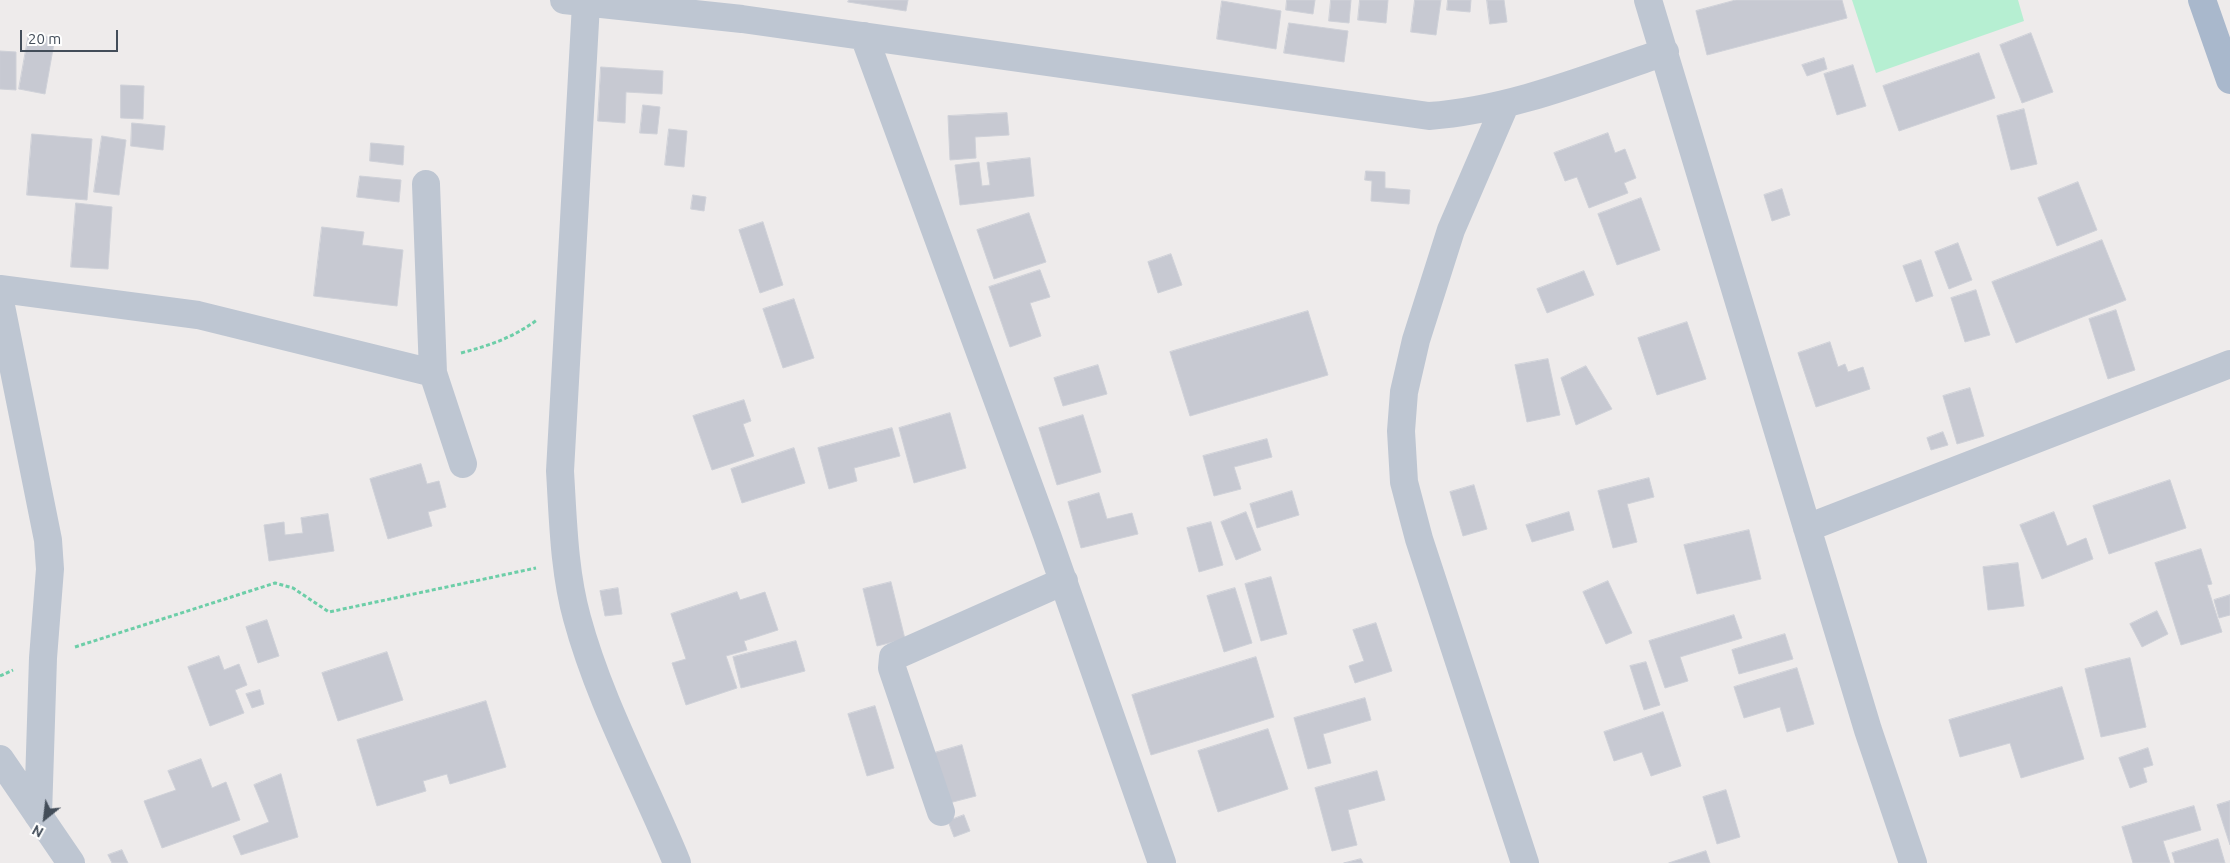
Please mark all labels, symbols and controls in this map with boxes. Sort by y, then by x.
scale bar [22,20,120,52]
text: 20 m [28,30,61,47]
north arrow [20,793,70,843]
text: N [29,822,46,841]

